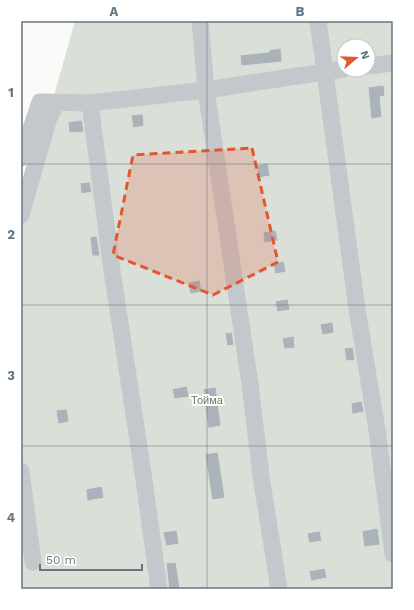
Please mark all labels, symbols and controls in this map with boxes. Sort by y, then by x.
text: A [110,4,119,19]
text: B [296,4,305,19]
north arrow [336,38,376,78]
text: N [358,49,372,61]
text: 1 [8,85,14,100]
text: 2 [7,227,15,242]
text: 3 [7,368,15,383]
park label: Тойма [191,394,224,407]
text: 4 [7,510,16,525]
scale bar [40,546,142,572]
text: 50 m [46,553,76,567]

